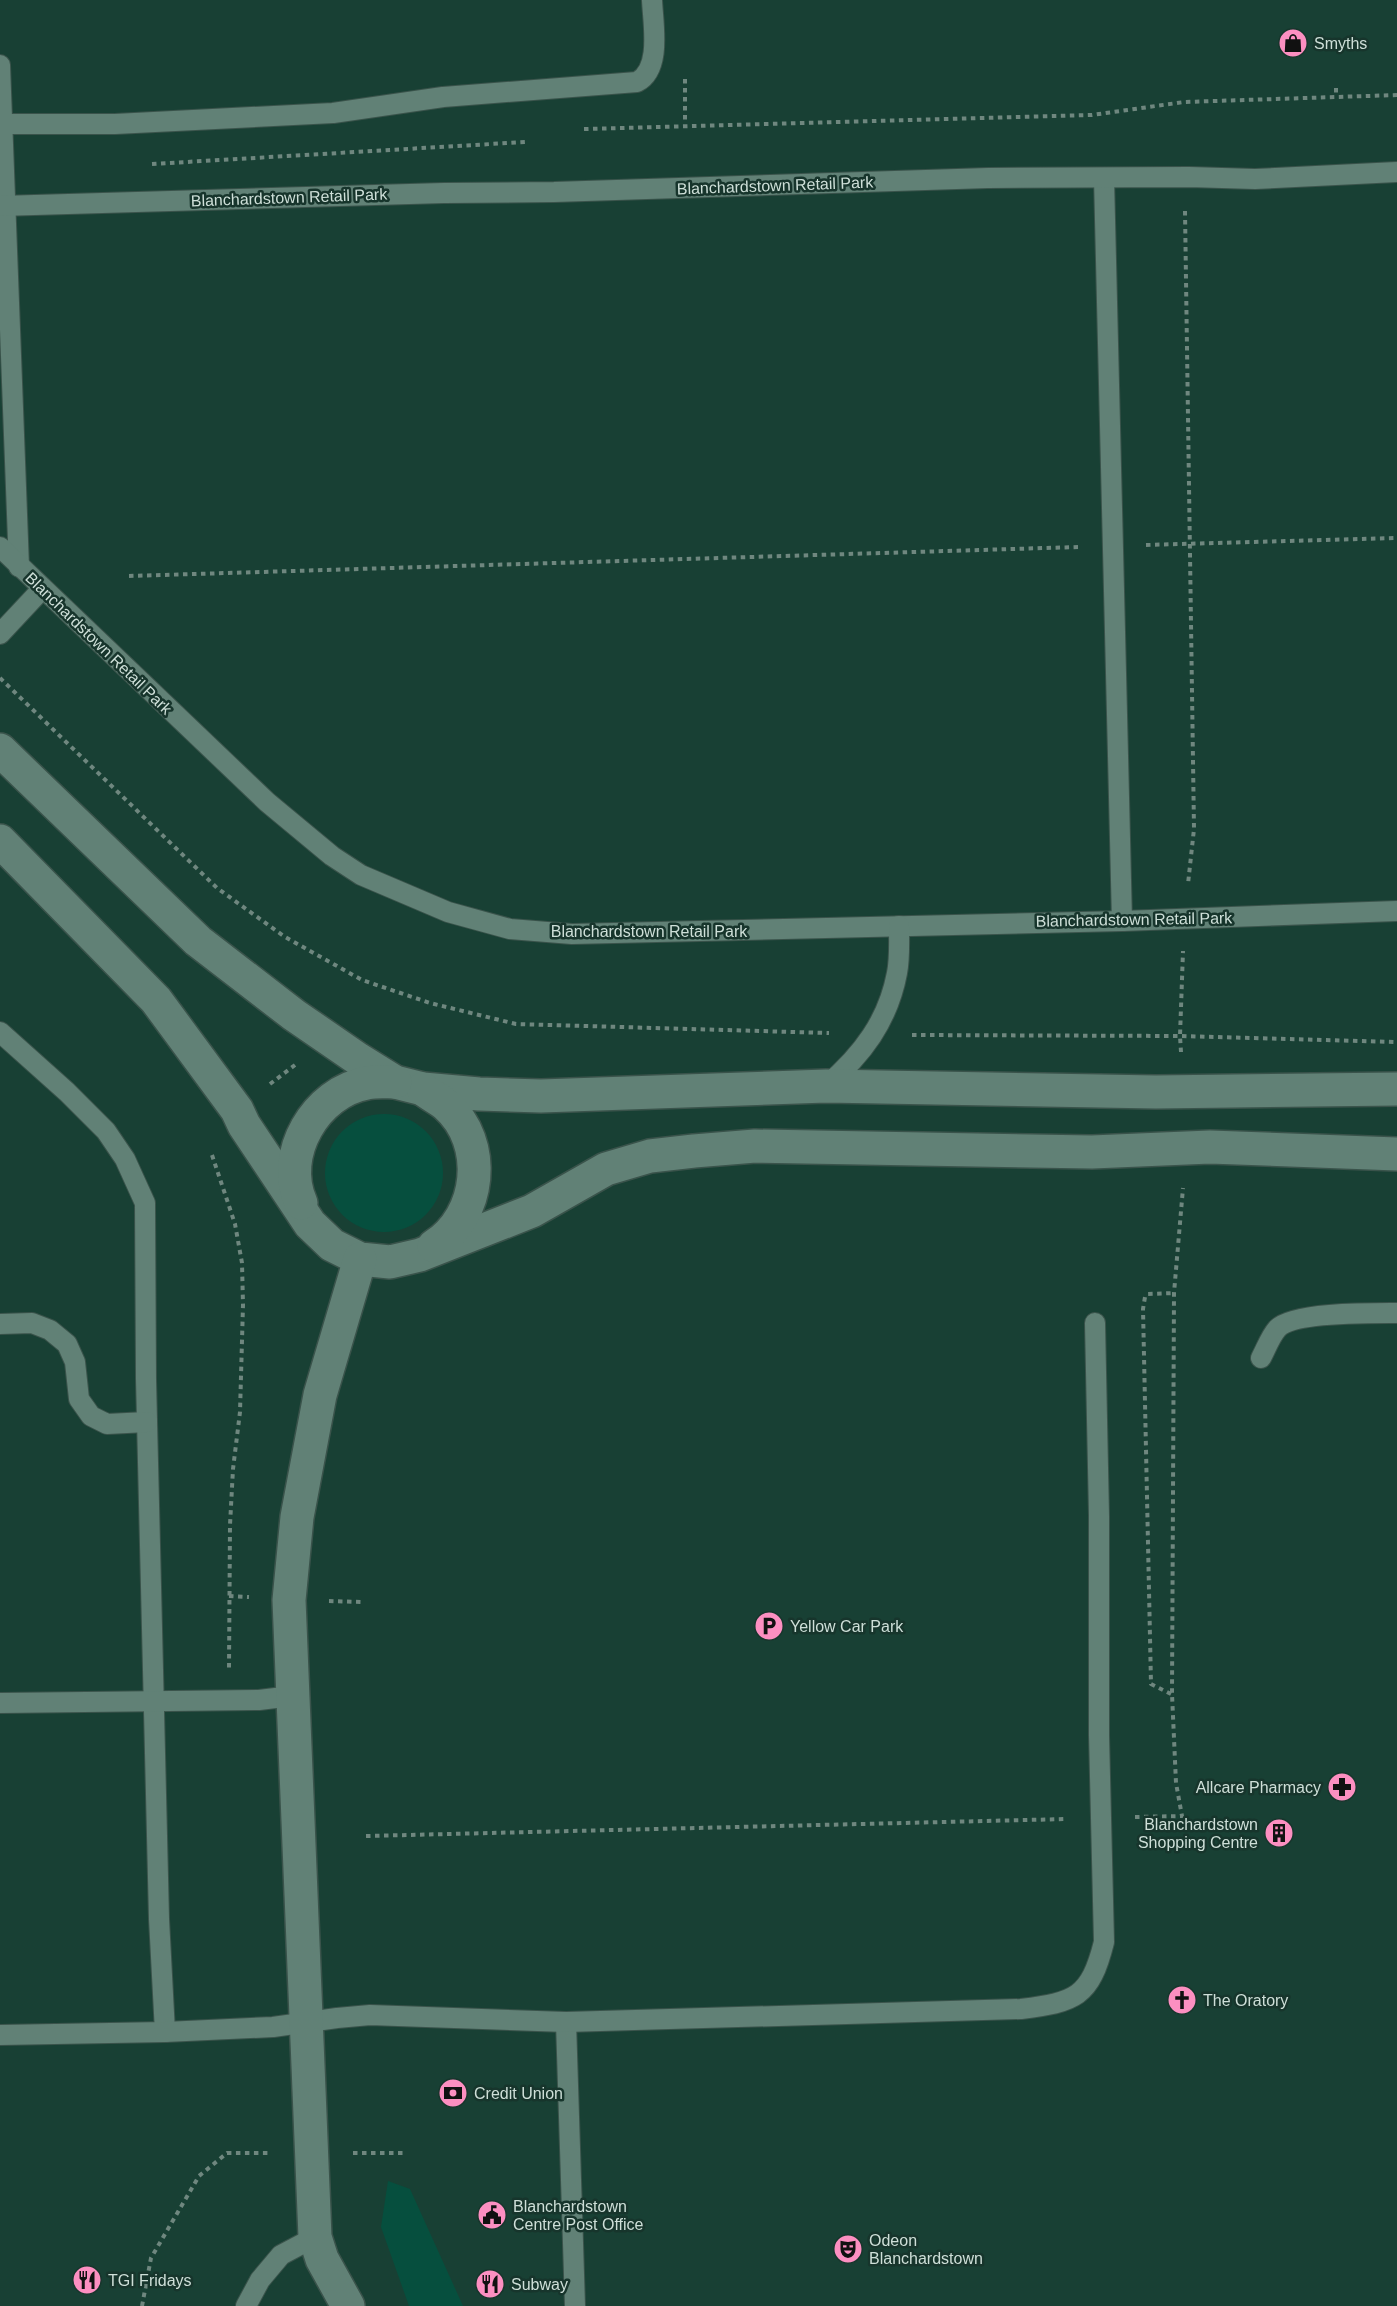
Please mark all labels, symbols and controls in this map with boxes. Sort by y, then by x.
shop icon: Smyths [1277,27,1309,59]
place label: Smyths [1314,35,1367,52]
street label: Blanchardstown Retail Park [677,174,875,197]
street label: Blanchardstown Retail Park [191,186,389,209]
street label: Blanchardstown Retail Park [22,569,176,718]
street label: Blanchardstown Retail Park [1036,909,1233,930]
street label: Blanchardstown Retail Park [551,923,748,940]
parking icon: Yellow Car Park [753,1610,785,1642]
place label: Yellow Car Park [790,1618,904,1635]
pharmacy icon: Allcare Pharmacy [1326,1771,1358,1803]
place label: Allcare Pharmacy [1196,1779,1321,1796]
place label: Blanchardstown Shopping Centre [1138,1816,1258,1851]
building icon: Blanchardstown Shopping Centre [1263,1817,1295,1849]
church icon: The Oratory [1166,1984,1198,2016]
place label: The Oratory [1203,1992,1288,2009]
bank icon: Credit Union [437,2077,469,2109]
place label: Credit Union [474,2085,563,2102]
place label: Blanchardstown Centre Post Office [513,2198,644,2233]
public building icon: Blanchardstown Centre Post Office [476,2199,508,2231]
place label: Odeon Blanchardstown [869,2232,983,2267]
theatre icon: Odeon Blanchardstown [832,2233,864,2265]
restaurant icon: TGI Fridays [71,2264,103,2296]
restaurant icon: Subway [474,2268,506,2300]
place label: TGI Fridays [108,2272,192,2289]
place label: Subway [511,2276,568,2293]

